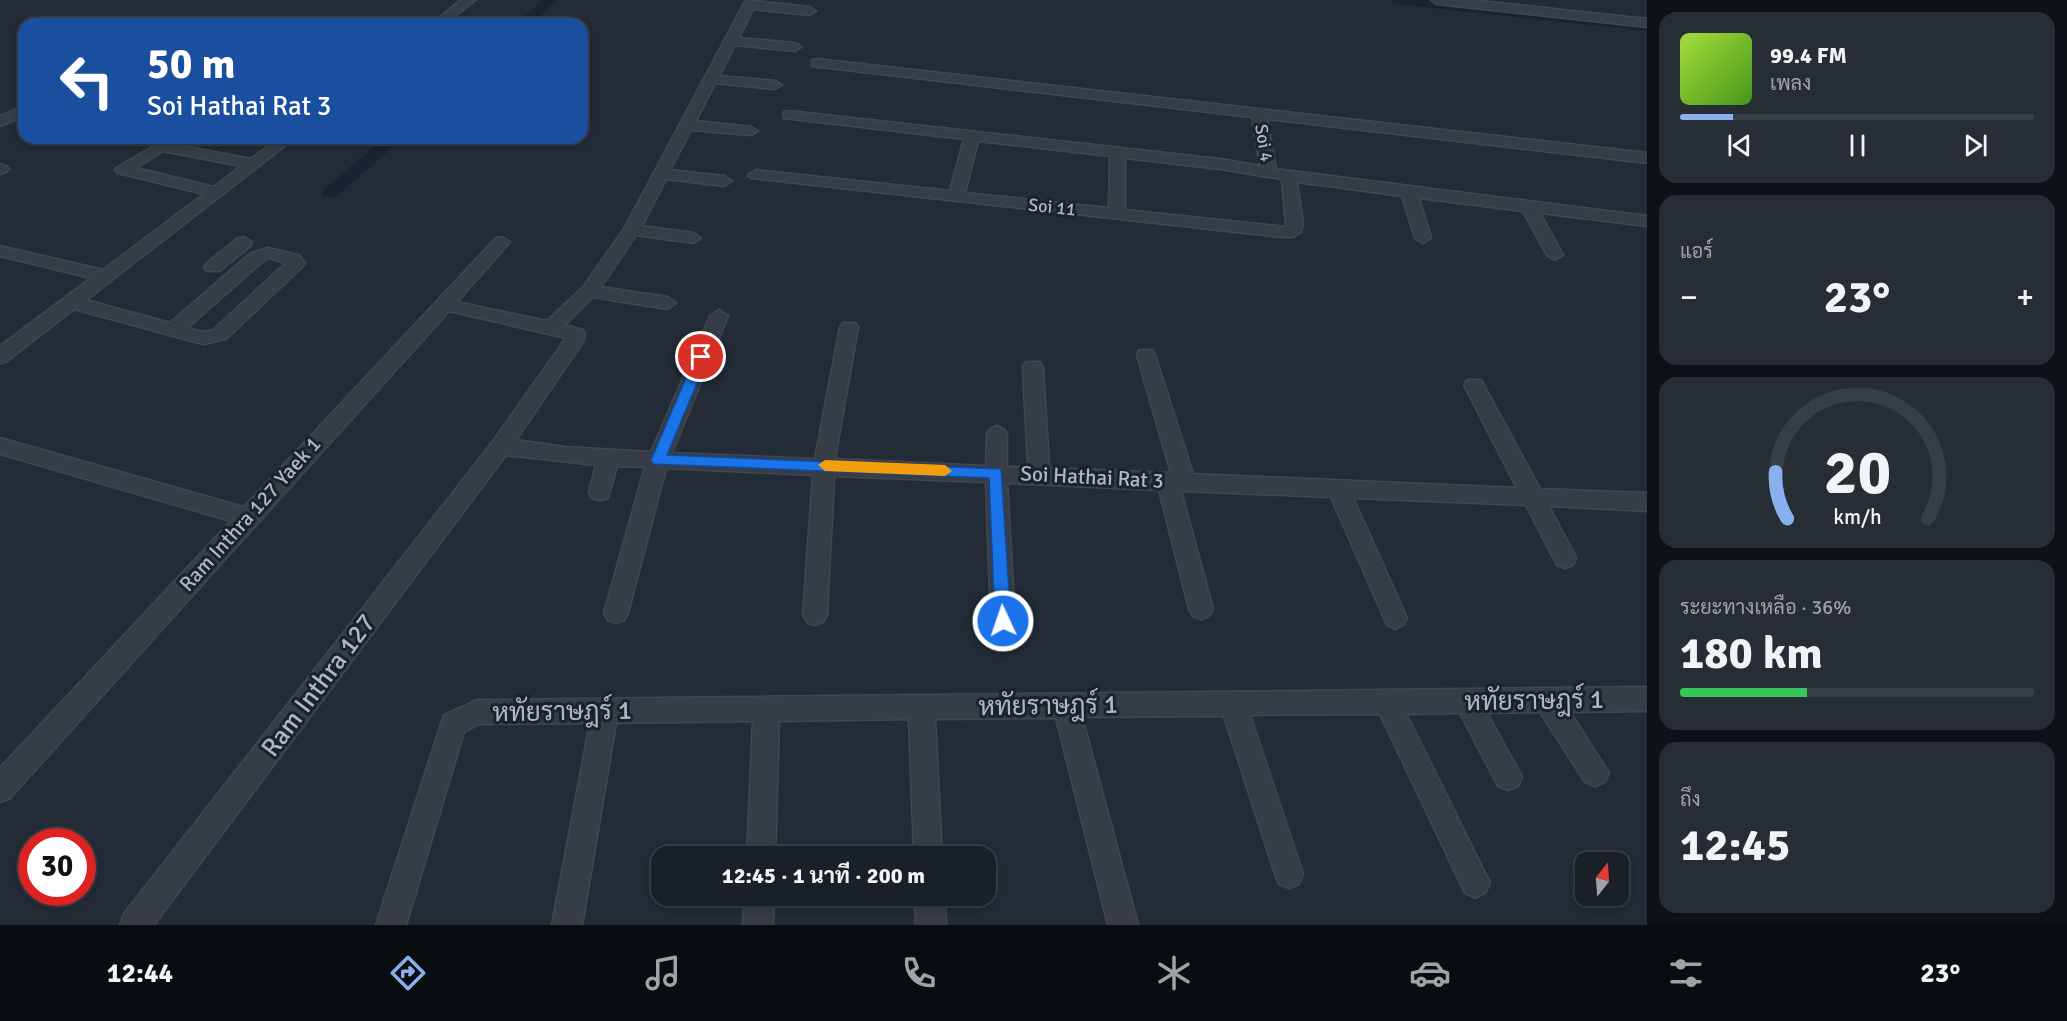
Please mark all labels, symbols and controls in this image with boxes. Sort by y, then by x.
text: 50 m [147,39,236,90]
icon: left [48,42,126,120]
text: 99.4 FM [1770,42,1847,69]
text: เพลง [1770,71,1811,96]
text: Soi Hathai Rat 3 [147,90,331,123]
street label: Soi 4 [1250,123,1278,164]
icon: previous [1723,129,1756,162]
icon: pause [1841,129,1874,162]
icon: next [1959,129,1992,162]
street label: Soi 11 [1027,194,1077,220]
text: แอร์ [1680,239,1713,264]
text: 23° [1824,270,1890,325]
text: − [1680,277,1698,318]
text: + [2016,277,2034,318]
pin [675,331,726,382]
icon: arrive [684,340,717,373]
street label: Ram Inthra 127 Yaek 1 [174,431,326,597]
text: 20 [1823,435,1891,512]
street label: Soi Hathai Rat 3 [1020,460,1164,494]
text: km/h [1833,505,1881,531]
position arrow [971,589,1035,653]
text: ระยะทางเหลือ · 36% [1680,595,1851,620]
street label: Ram Inthra 127 [255,608,383,763]
text: 180 km [1680,626,1823,681]
street label: หทัยราษฎร์ 1 [1464,682,1604,719]
street label: หทัยราษฎร์ 1 [978,687,1118,724]
street label: หทัยราษฎร์ 1 [492,693,632,730]
text: ถึง [1680,787,1701,812]
text: 12:45 [1680,818,1790,873]
speed limit sign: 30 [18,828,96,906]
north arrow [1575,852,1629,906]
map controls [1575,852,1629,906]
text: 12:45 · 1 นาที · 200 m [722,862,925,889]
icon: directions [387,952,429,994]
icon: music [642,952,684,994]
icon: phone [898,952,940,994]
icon: climate [1153,952,1195,994]
icon: car [1409,952,1451,994]
icon: filters [1665,952,1707,994]
text: 12:44 [107,957,173,990]
text: 23° [1920,957,1960,990]

